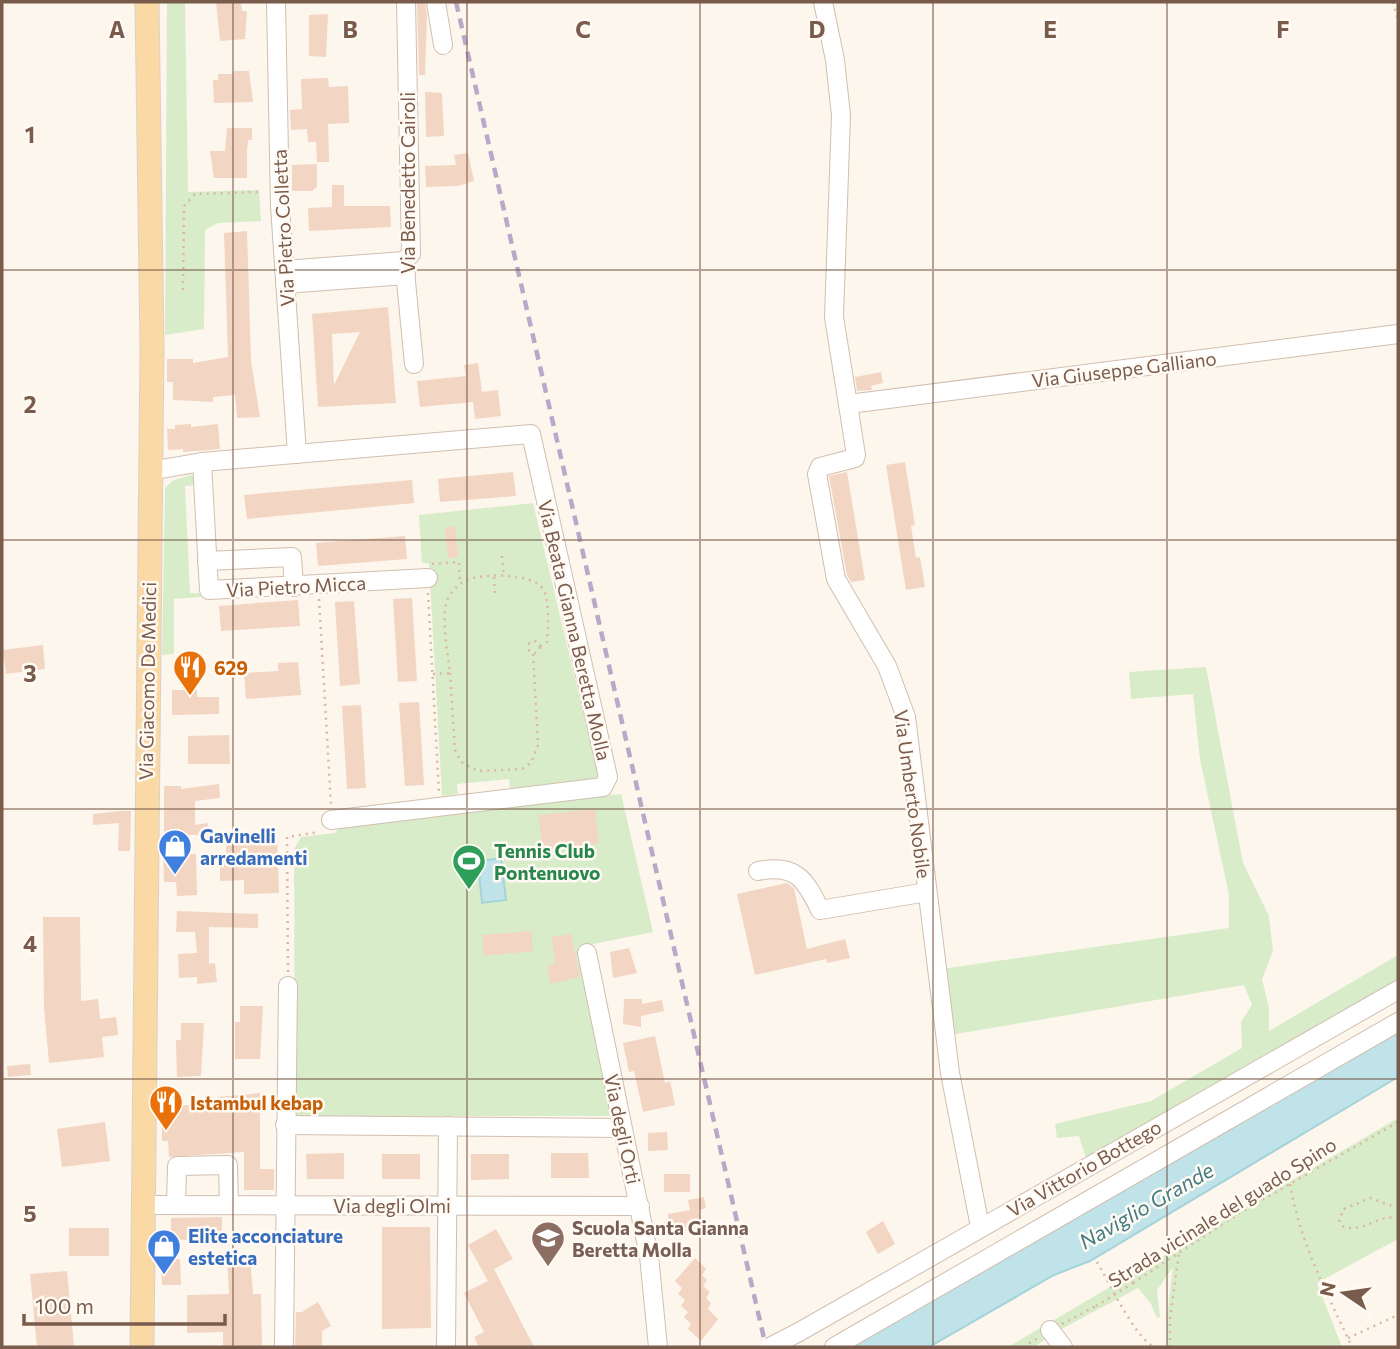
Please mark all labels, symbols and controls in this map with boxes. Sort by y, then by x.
text: A [109,15,126,43]
text: B [342,15,358,43]
text: C [575,15,591,43]
text: D [809,15,826,43]
text: E [1043,15,1057,43]
text: F [1276,15,1290,43]
street label: Via Benedetto Cairoli [396,92,419,274]
text: 1 [25,120,35,148]
street label: Via Pietro Colletta [267,149,299,307]
street label: Via Giuseppe Galliano [1030,346,1218,392]
text: 2 [23,390,37,418]
street label: Via Beata Gianna Beretta Molla [534,497,616,763]
street label: Via Pietro Micca [225,571,367,601]
street label: Via Giacomo De Medici [134,582,160,780]
restaurant icon: 629 [171,648,209,697]
place label: 629 [214,656,248,679]
text: 3 [23,659,37,687]
street label: Via Umberto Nobile [890,708,936,880]
place label: Gavinelli arredamenti [200,824,307,869]
shop icon: Gavinelli arredamenti [156,827,194,876]
place label: Tennis Club Pontenuovo [494,839,600,884]
sports icon: Tennis Club Pontenuovo [450,842,488,891]
text: 4 [23,929,37,957]
street label: Via degli Orti [600,1072,646,1186]
restaurant icon: Istambul kebap [147,1083,185,1132]
place label: Istambul kebap [190,1091,323,1114]
street label: Via Vittorio Bottego [1003,1115,1165,1221]
street label: Strada vicinale del guado Spino [1104,1132,1340,1292]
water label: Naviglio Grande [1074,1156,1218,1254]
street label: Via degli Olmi [333,1194,451,1217]
text: 5 [23,1199,37,1227]
place label: Scuola Santa Gianna Beretta Molla [572,1216,749,1261]
school or university icon: Scuola Santa Gianna Beretta Molla [529,1219,567,1268]
place label: Elite acconciature estetica [188,1224,343,1269]
shop icon: Elite acconciature estetica [145,1227,183,1276]
north arrow [1309,1258,1379,1328]
text: N [1314,1280,1340,1299]
scale bar [24,1282,226,1326]
text: 100 m [35,1293,94,1318]

